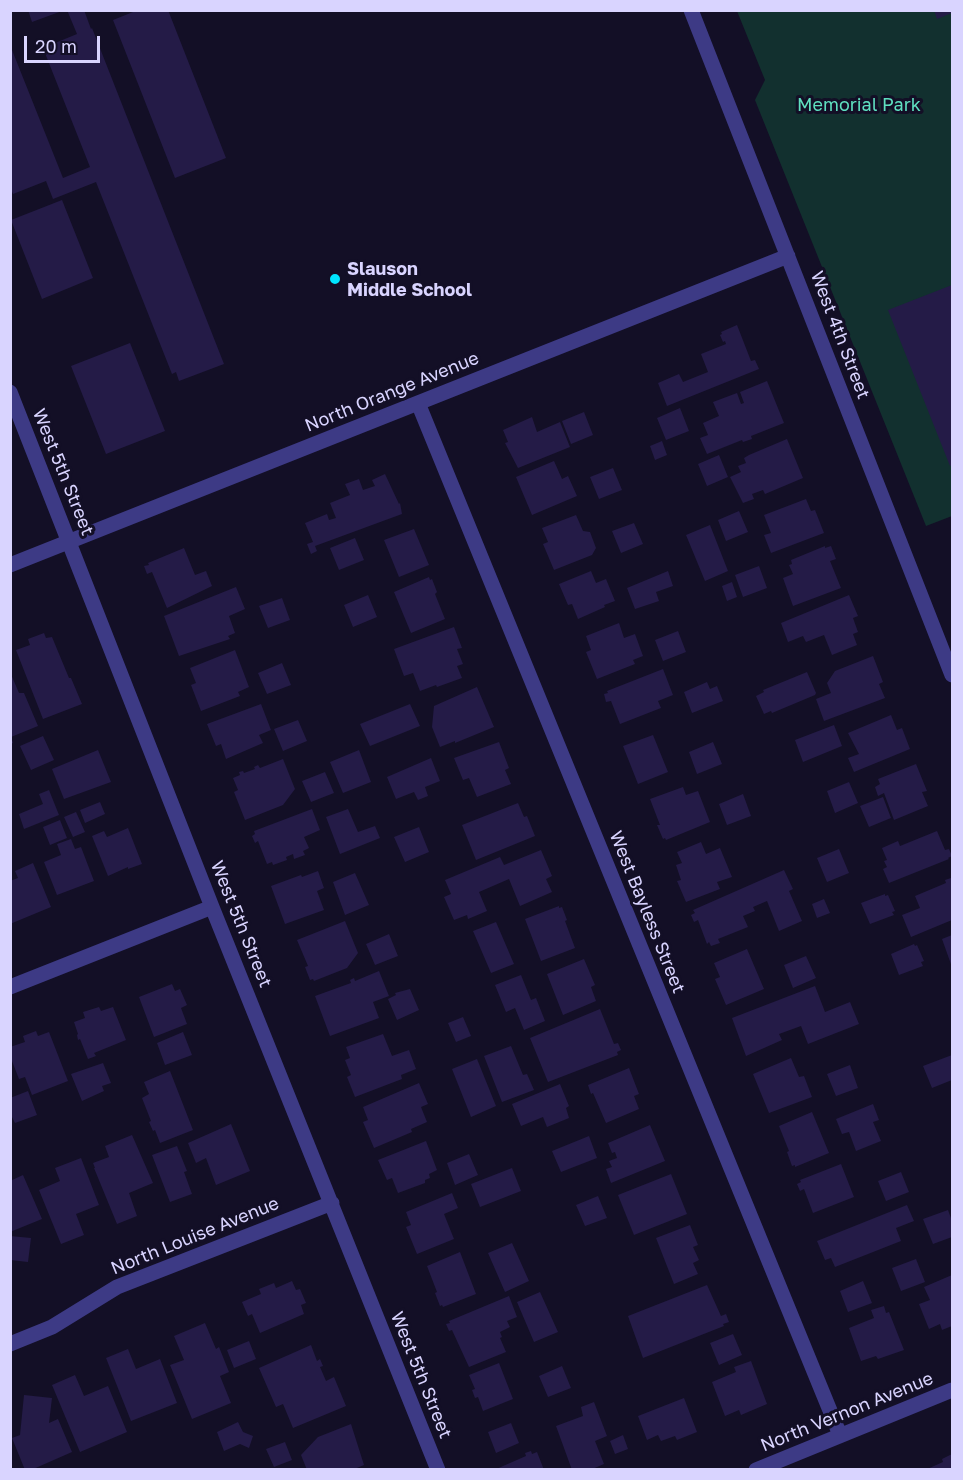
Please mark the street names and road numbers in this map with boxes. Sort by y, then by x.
street label: West 4th Street [806,268,874,402]
street label: North Orange Avenue [302,347,482,437]
street label: West 5th Street [28,405,98,539]
street label: West Bayless Street [605,828,689,996]
street label: West 5th Street [206,857,276,991]
street label: North Louise Avenue [108,1192,282,1280]
street label: West 5th Street [386,1308,456,1442]
street label: North Vernon Avenue [758,1368,936,1456]

